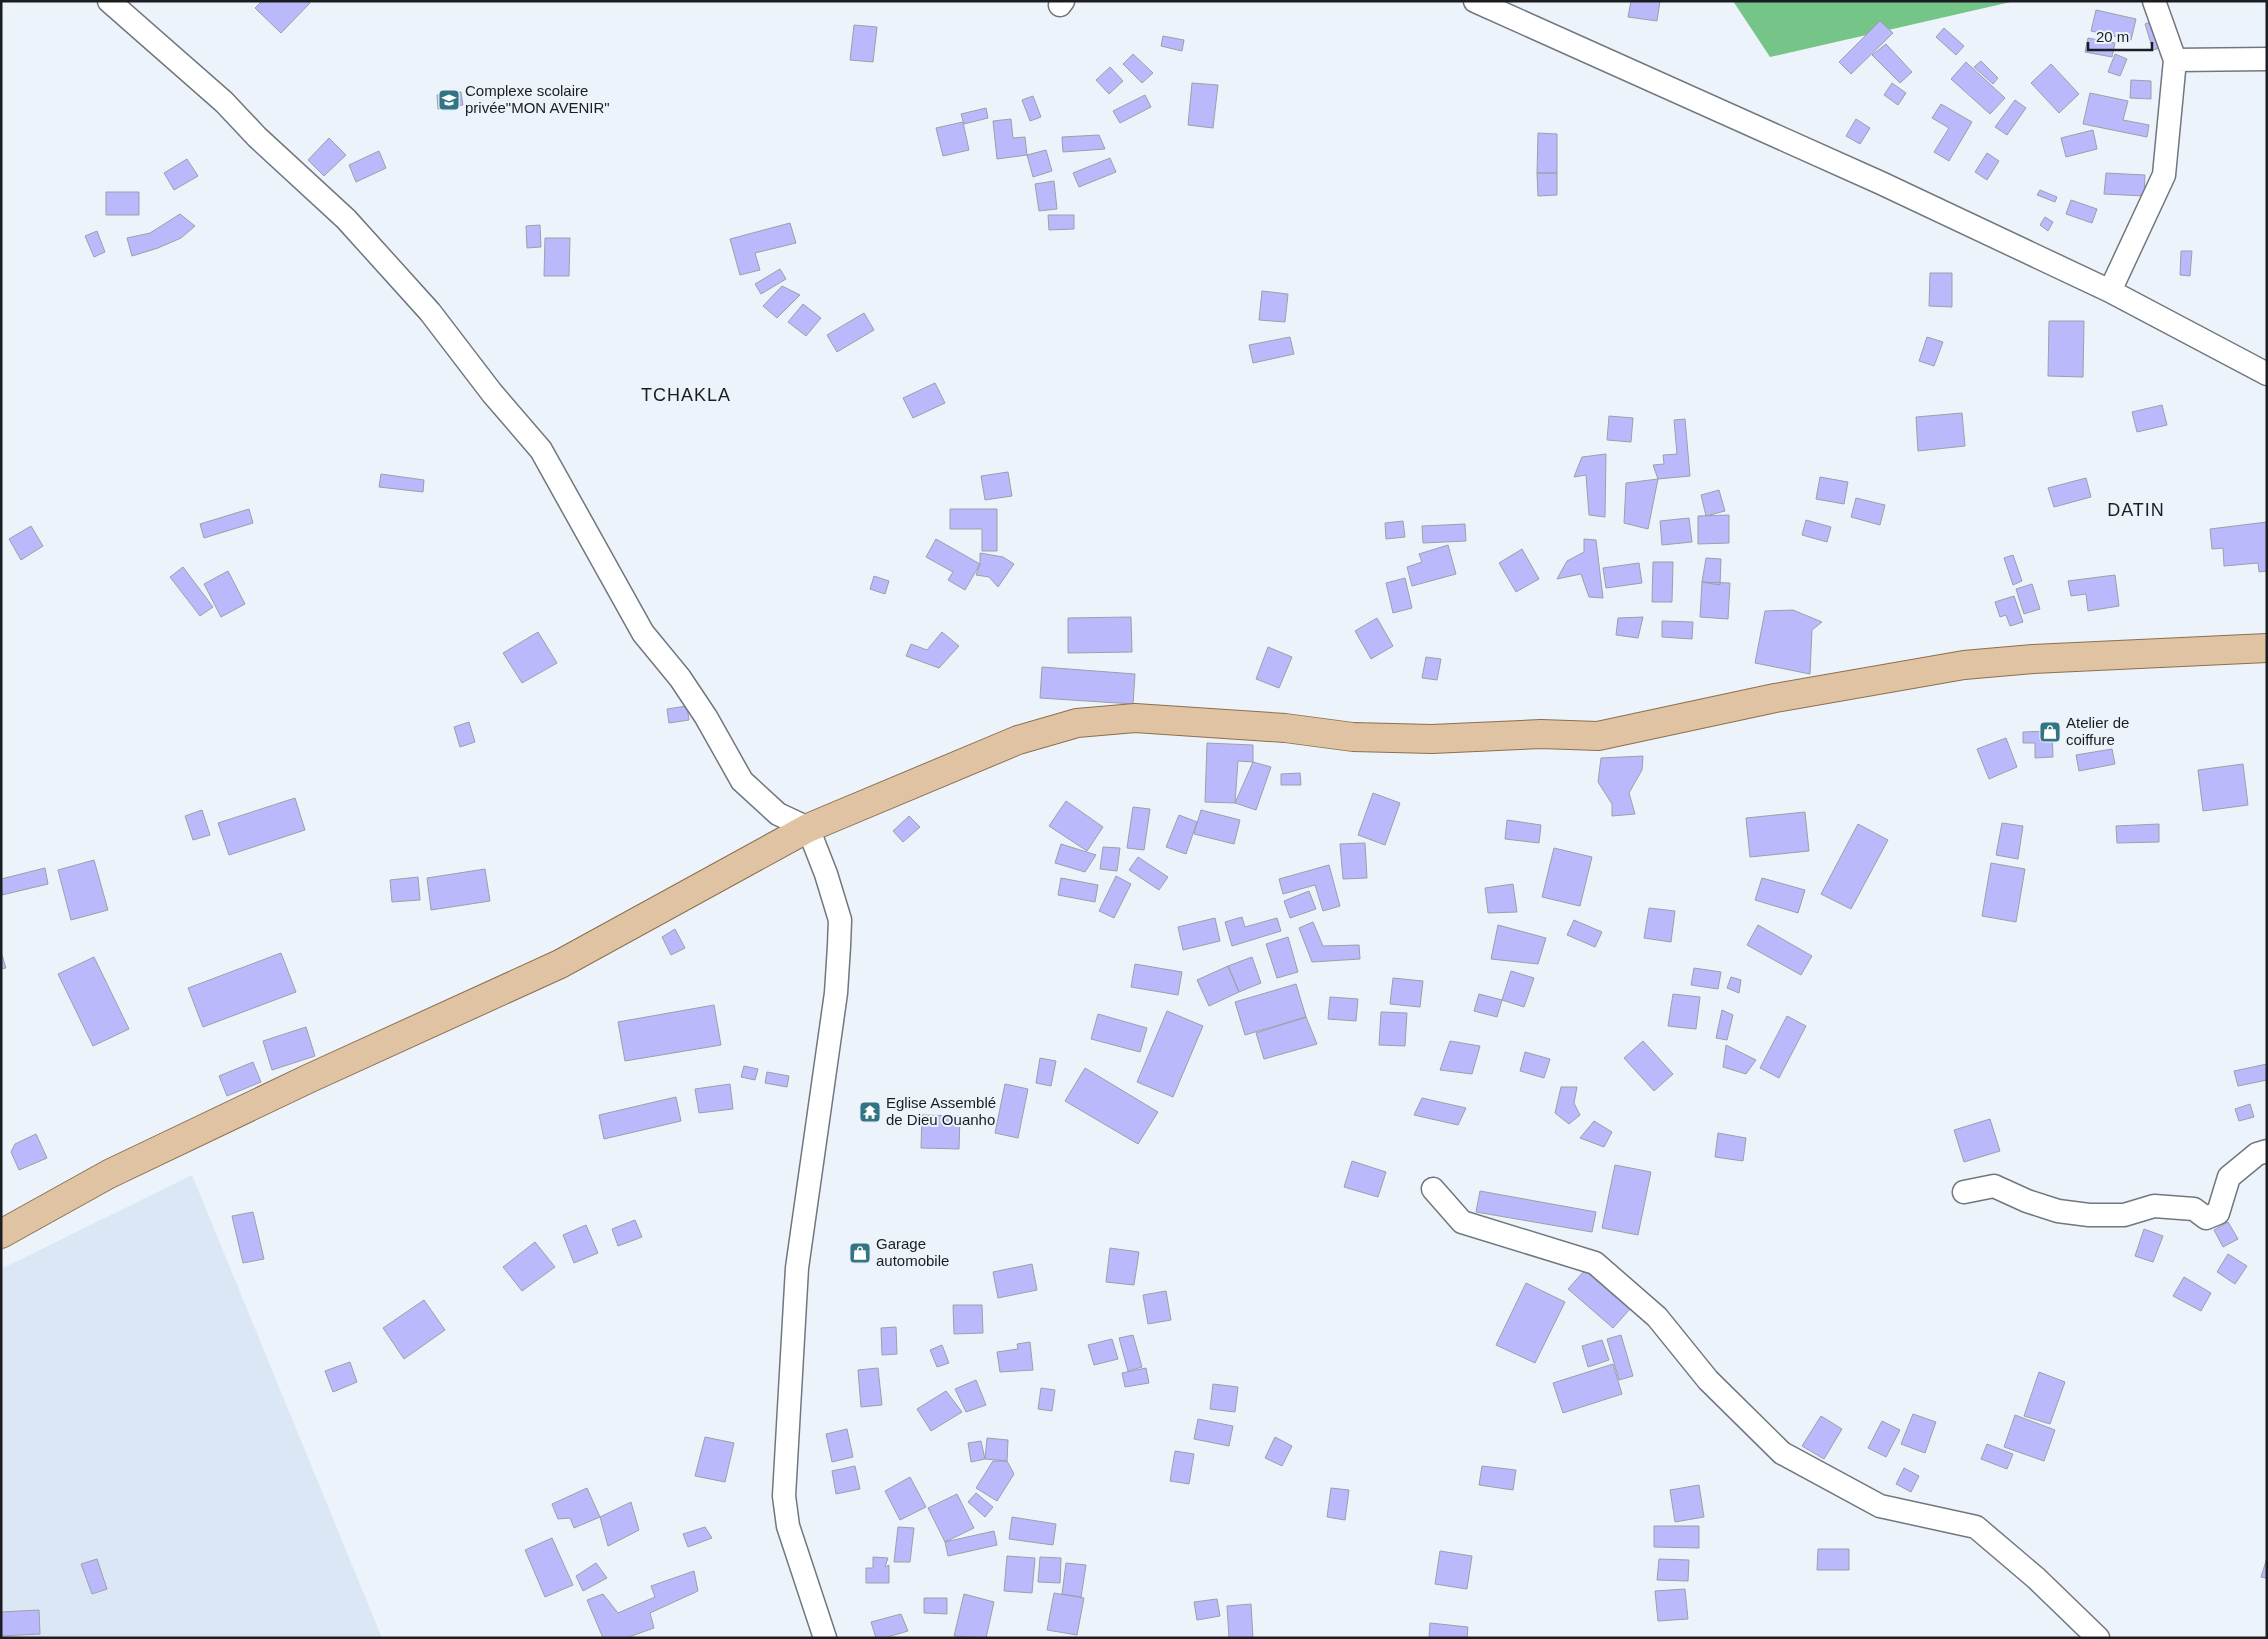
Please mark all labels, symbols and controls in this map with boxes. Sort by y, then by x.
scale bar [2088,20,2152,52]
text: 20 m [2096,28,2129,45]
place label: Complexe scolaire privée"MON AVENIR" [465,82,610,116]
school or university icon: Complexe scolaire privée"MON AVENIR" [437,88,461,112]
district label: TCHAKLA [641,385,731,405]
district label: DATIN [2107,500,2165,520]
place label: Atelier de coiffure [2066,714,2129,748]
shop icon: Atelier de coiffure [2038,720,2062,744]
place label: Eglise Assemblé de Dieu Ouanho [886,1094,996,1128]
temple icon: Eglise Assemblé de Dieu Ouanho [858,1100,882,1124]
place label: Garage automobile [876,1235,949,1269]
shop icon: Garage automobile [848,1241,872,1265]

